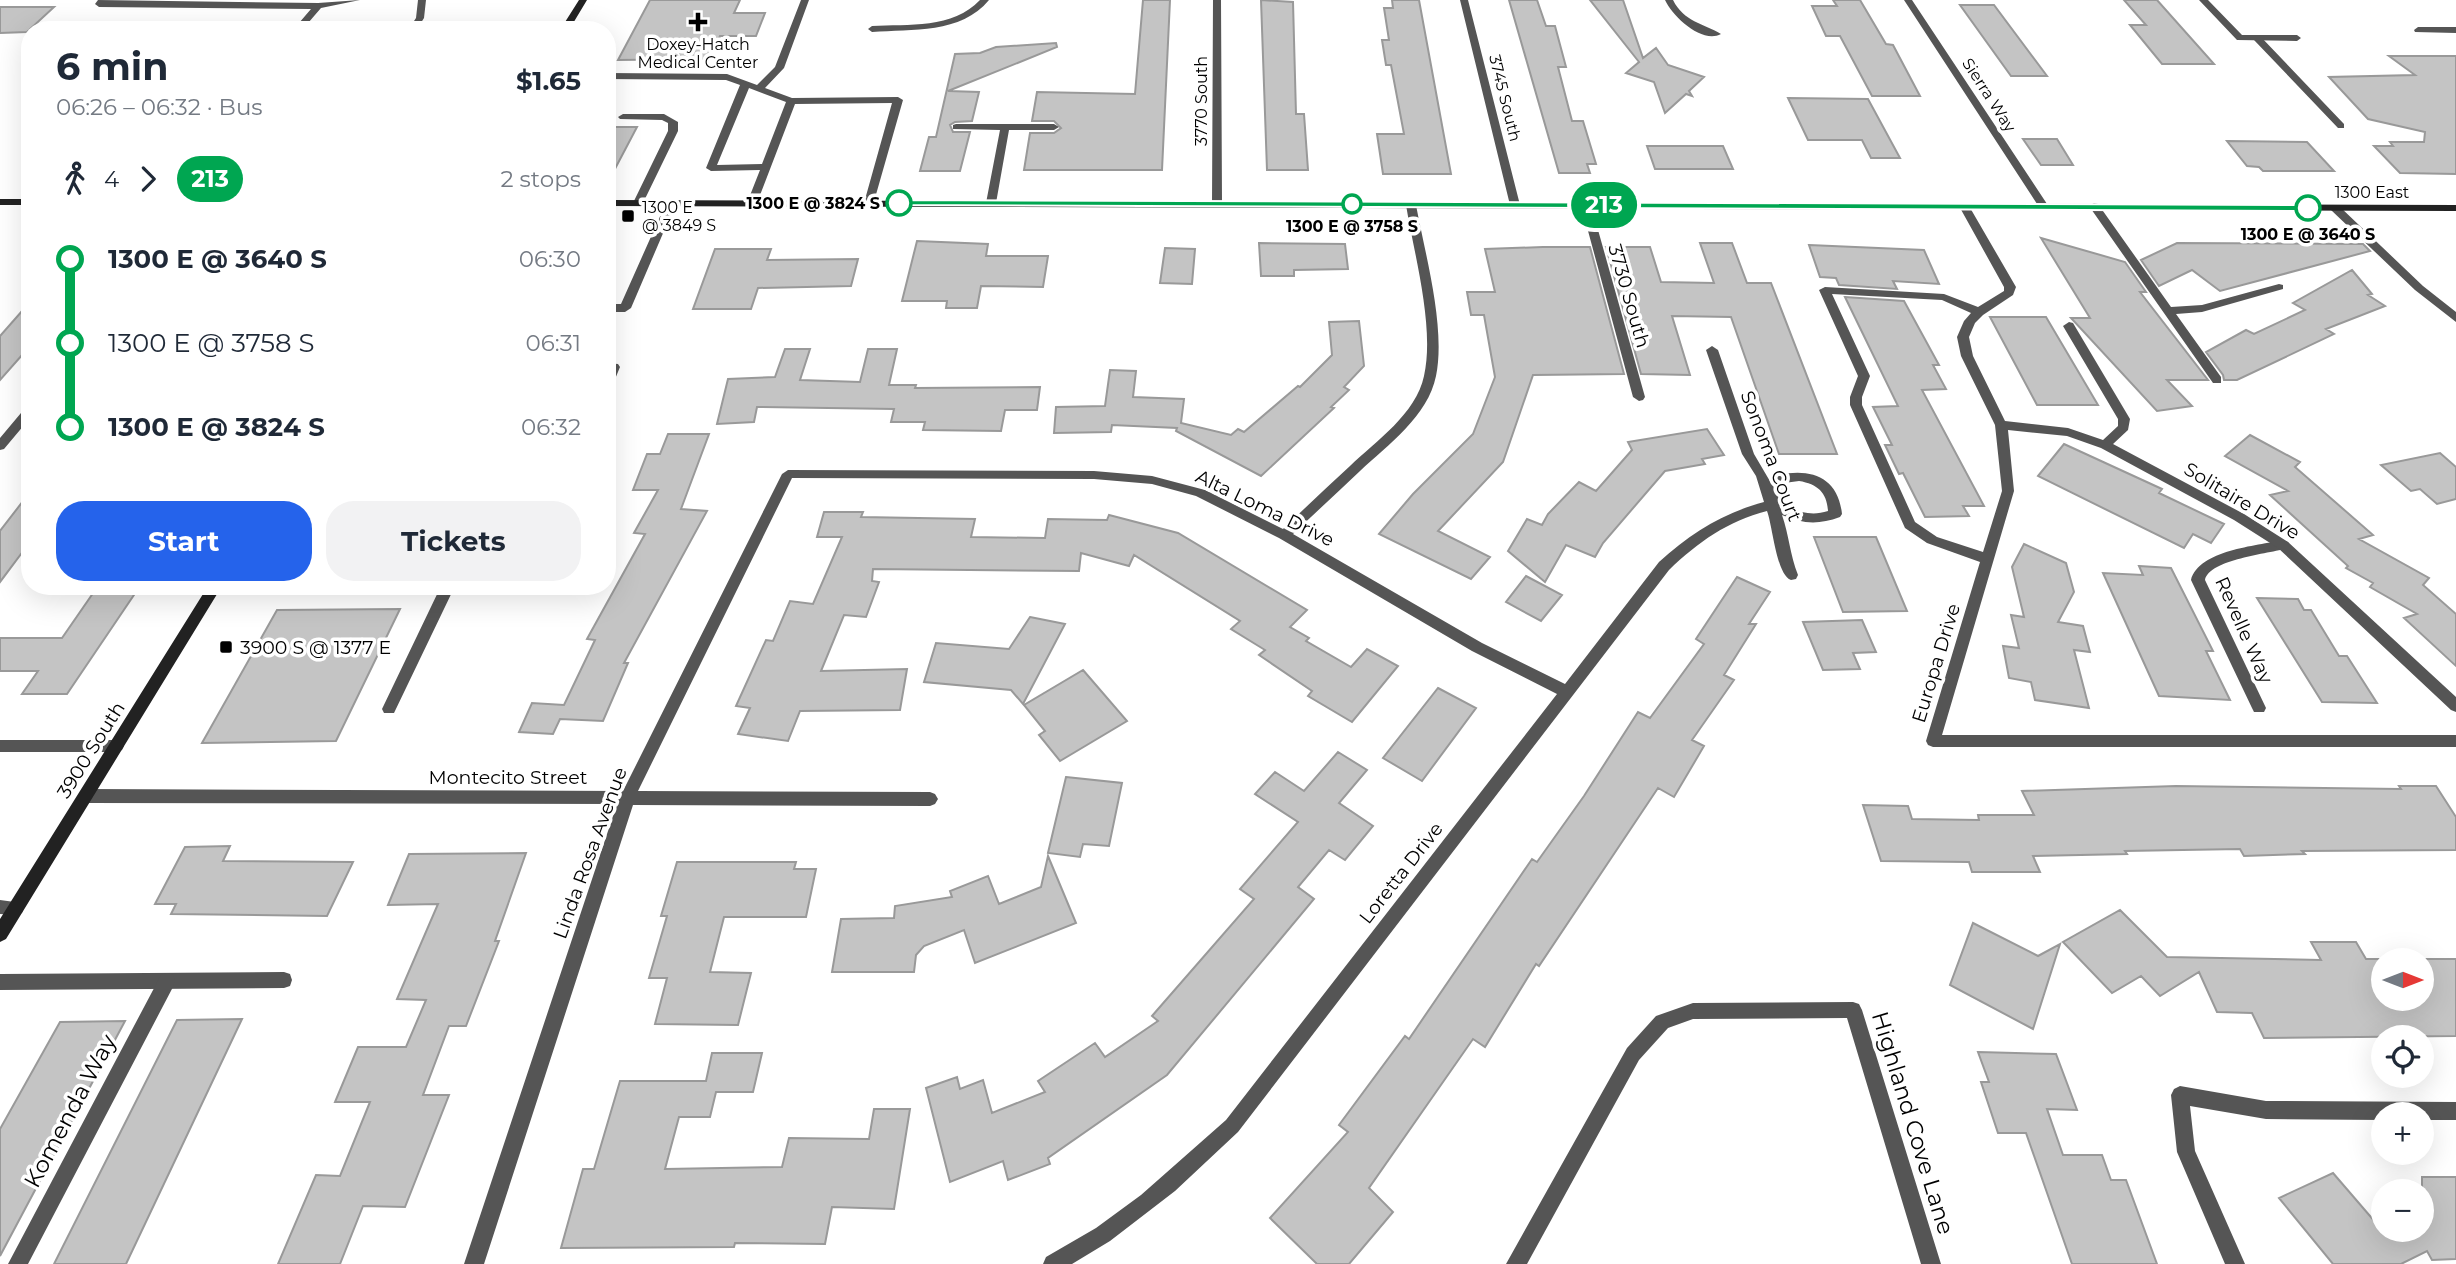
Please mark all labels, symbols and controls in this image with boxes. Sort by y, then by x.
marker: Doxey-Hatch Medical Center [688,12,708,32]
place label: Doxey-Hatch Medical Center [638,35,758,72]
text: 6 min [56,43,169,90]
street label: 3745 South [1485,53,1525,143]
street label: Sierra Way [1958,55,2020,136]
street label: 3770 South [1192,56,1211,146]
text: $1.65 [516,65,581,97]
text: 06:26 – 06:32 · Bus [56,93,263,121]
icon: walk [56,160,94,198]
icon: forward [129,160,167,198]
text: 213 [191,164,229,193]
text: 4 [104,165,119,193]
text: 2 stops [501,165,581,193]
line badge: 213 [1564,182,1644,228]
street label: 1300 East [2335,183,2410,202]
marker: 1300 E @ 3824 S [886,190,912,216]
text: 213 [1585,190,1623,219]
place label: 1300 E @ 3824 S [747,194,880,213]
marker: 1300 E @ 3758 S [1342,194,1362,214]
marker: 1300 E @ 3640 S [2295,195,2321,221]
place label: 1300 E @ 3849 S [642,198,716,235]
marker: 1300 E @ 3849 S [620,208,636,224]
place label: 1300 E @ 3758 S [1286,217,1418,236]
place label: 1300 E @ 3640 S [2241,225,2375,244]
street label: 3730 South [1603,242,1655,350]
text: 1300 E @ 3640 S [108,243,327,275]
text: 06:30 [519,245,581,273]
text: 1300 E @ 3758 S [108,327,314,359]
text: 06:31 [526,329,581,357]
street label: Sonoma Court [1736,387,1807,525]
text: 1300 E @ 3824 S [108,411,325,443]
text: 06:32 [521,413,581,441]
street label: Solitaire Drive [2180,457,2304,545]
street label: Alta Loma Drive [1192,465,1338,551]
button: Start [56,501,312,581]
button: Tickets [326,501,581,581]
street label: Revelle Way [2210,573,2278,688]
street label: Europa Drive [1907,601,1965,725]
place label: 3900 S @ 1377 E [240,636,391,659]
marker: 3900 S @ 1377 E [218,639,234,655]
street label: 3900 South [52,698,130,802]
street label: Linda Rosa Avenue [548,764,632,942]
street label: Montecito Street [429,766,588,789]
street label: Loretta Drive [1354,818,1448,928]
north arrow [2371,948,2434,1012]
map controls [2371,948,2434,1242]
street label: Highland Cove Lane [1866,1008,1960,1238]
button: locate [2371,1025,2434,1088]
street label: Komenda Way [18,1029,122,1192]
button: + [2371,1102,2434,1165]
button: − [2371,1179,2434,1242]

